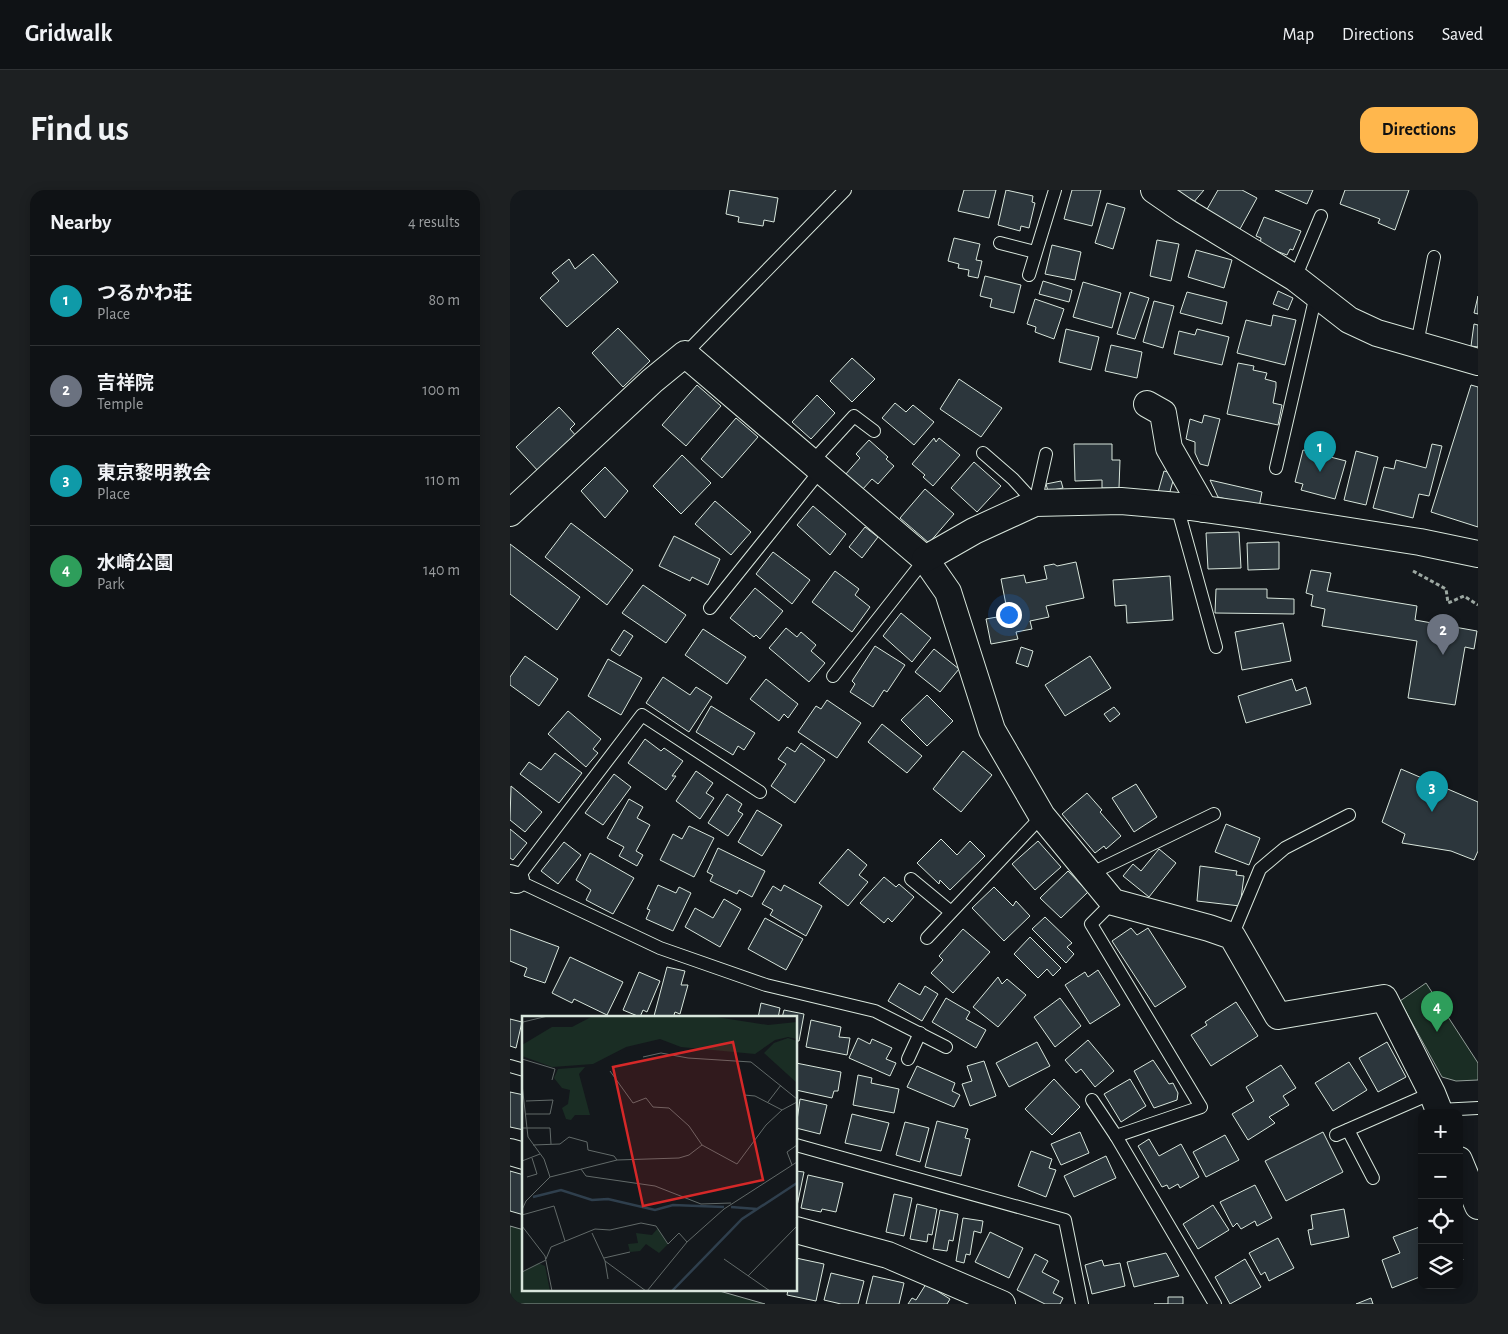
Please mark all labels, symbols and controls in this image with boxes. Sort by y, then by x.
text: Gridwalk [25,22,112,46]
text: Map [1283,26,1314,44]
text: Directions [1342,26,1414,44]
text: Saved [1442,26,1483,44]
button: Directions [1360,107,1478,153]
text: Find us [30,112,129,147]
text: Nearby [50,212,111,233]
text: 4 results [408,214,460,230]
text: つるかわ荘 [97,284,192,303]
text: 1 [63,292,69,308]
text: 80 m [429,292,460,308]
text: Place [97,306,130,322]
text: 吉祥院 [97,374,154,393]
text: 2 [62,382,70,398]
text: 100 m [422,382,460,398]
text: Temple [97,396,143,412]
pin: 1 [1304,431,1336,472]
text: 東京黎明教会 [97,464,211,483]
text: 3 [63,472,69,488]
text: 110 m [425,472,460,488]
text: Place [97,486,130,502]
text: 水崎公園 [97,554,173,573]
text: 4 [62,562,70,578]
text: 140 m [423,562,460,578]
text: Park [97,576,125,592]
your location [996,602,1022,628]
pin: 2 [1427,614,1459,655]
pin: 3 [1416,771,1448,812]
pin: 4 [1421,991,1453,1032]
inset map [522,1016,798,1292]
map controls [1418,1109,1463,1289]
button: + [1418,1109,1463,1154]
button: − [1418,1154,1463,1199]
button: locate [1418,1199,1463,1244]
button: layers [1418,1244,1463,1289]

